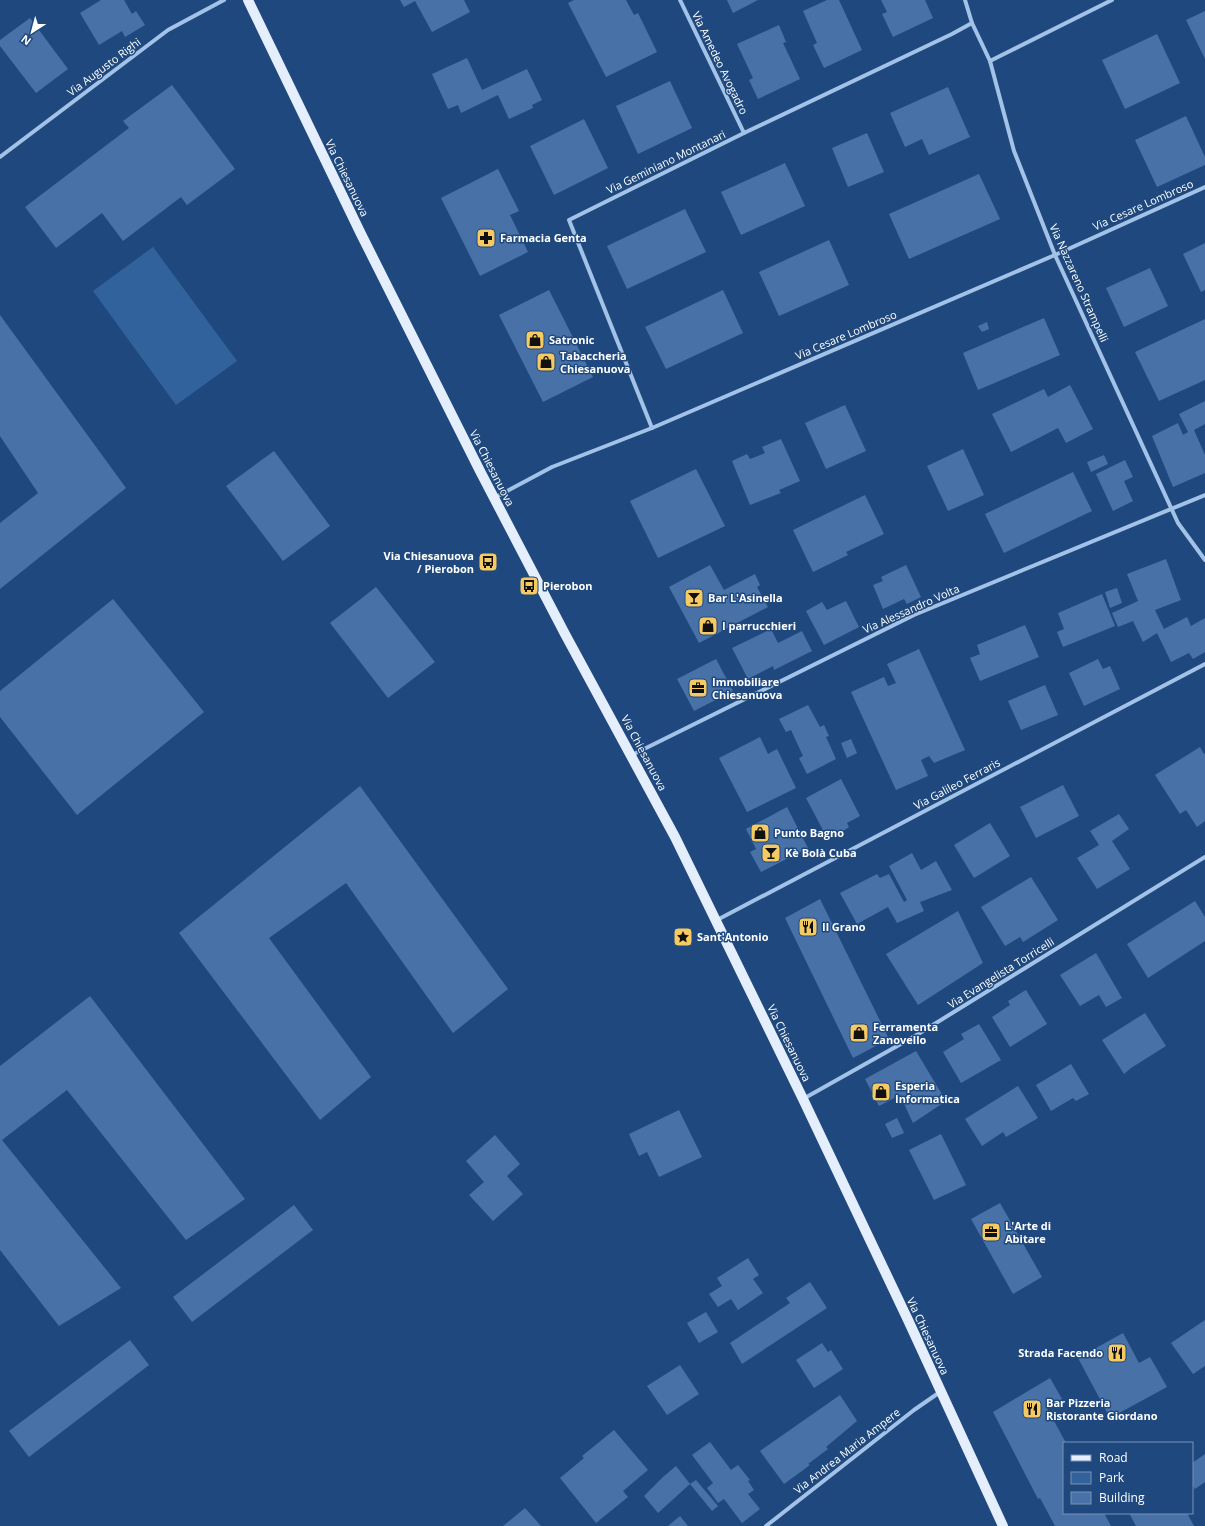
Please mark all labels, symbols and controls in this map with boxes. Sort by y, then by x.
street label: Via Amedeo Avogadro [689,9,752,117]
north arrow [12,12,52,52]
text: N [18,32,34,49]
street label: Via Augusto Righi [64,34,144,99]
street label: Via Geminiano Montanari [604,126,728,197]
street label: Via Chiesanuova [322,137,373,219]
street label: Via Cesare Lombroso [1090,175,1196,233]
street label: Via Nazzareno Strampelli [1047,221,1112,344]
pharmacy icon: Farmacia Genta [475,227,497,249]
place label: Farmacia Genta [500,230,587,245]
street label: Via Cesare Lombroso [793,306,899,363]
shop icon: Satronic [524,329,546,351]
place label: Satronic [549,332,595,347]
place label: Tabaccheria Chiesanuova [560,348,630,376]
shop icon: Tabaccheria Chiesanuova [535,351,557,373]
street label: Via Chiesanuova [467,427,518,509]
place label: Via Chiesanuova / Pierobon [384,548,474,576]
bus stop icon: Via Chiesanuova / Pierobon [477,551,499,573]
bus stop icon: Pierobon [518,575,540,597]
place label: Pierobon [543,578,593,593]
street label: Via Alessandro Volta [860,580,961,637]
bar icon: Bar L'Asinella [683,587,705,609]
place label: Bar L'Asinella [708,590,783,605]
shop icon: I parrucchieri [697,615,719,637]
place label: I parrucchieri [722,618,796,633]
place label: Immobiliare Chiesanuova [712,674,782,702]
office icon: Immobiliare Chiesanuova [687,677,709,699]
street label: Via Chiesanuova [618,712,671,793]
street label: Via Galileo Ferraris [911,754,1003,813]
shop icon: Punto Bagno [749,822,771,844]
place label: Punto Bagno [774,825,844,840]
bar icon: Kè Bolà Cuba [760,842,782,864]
place label: Kè Bolà Cuba [785,845,857,860]
restaurant icon: Il Grano [797,916,819,938]
place label: Il Grano [822,919,866,934]
place icon: Sant'Antonio [672,926,694,948]
place label: Sant'Antonio [697,929,769,944]
street label: Via Evangelista Torricelli [945,934,1057,1011]
street label: Via Chiesanuova [764,1002,815,1084]
place label: Ferramenta Zanovello [873,1019,938,1047]
shop icon: Ferramenta Zanovello [848,1022,870,1044]
place label: Esperia Informatica [895,1078,960,1106]
shop icon: Esperia Informatica [870,1081,892,1103]
place label: L'Arte di Abitare [1005,1218,1051,1246]
office icon: L'Arte di Abitare [980,1221,1002,1243]
street label: Via Chiesanuova [904,1295,953,1377]
restaurant icon: Strada Facendo [1106,1342,1128,1364]
place label: Strada Facendo [1018,1345,1103,1360]
place label: Bar Pizzeria Ristorante Giordano [1046,1395,1158,1423]
restaurant icon: Bar Pizzeria Ristorante Giordano [1021,1398,1043,1420]
street label: Via Andrea Maria Ampere [790,1404,903,1497]
legend [1063,1442,1193,1514]
text: Road [1099,1449,1128,1466]
text: Park [1099,1469,1125,1486]
text: Building [1099,1489,1145,1506]

